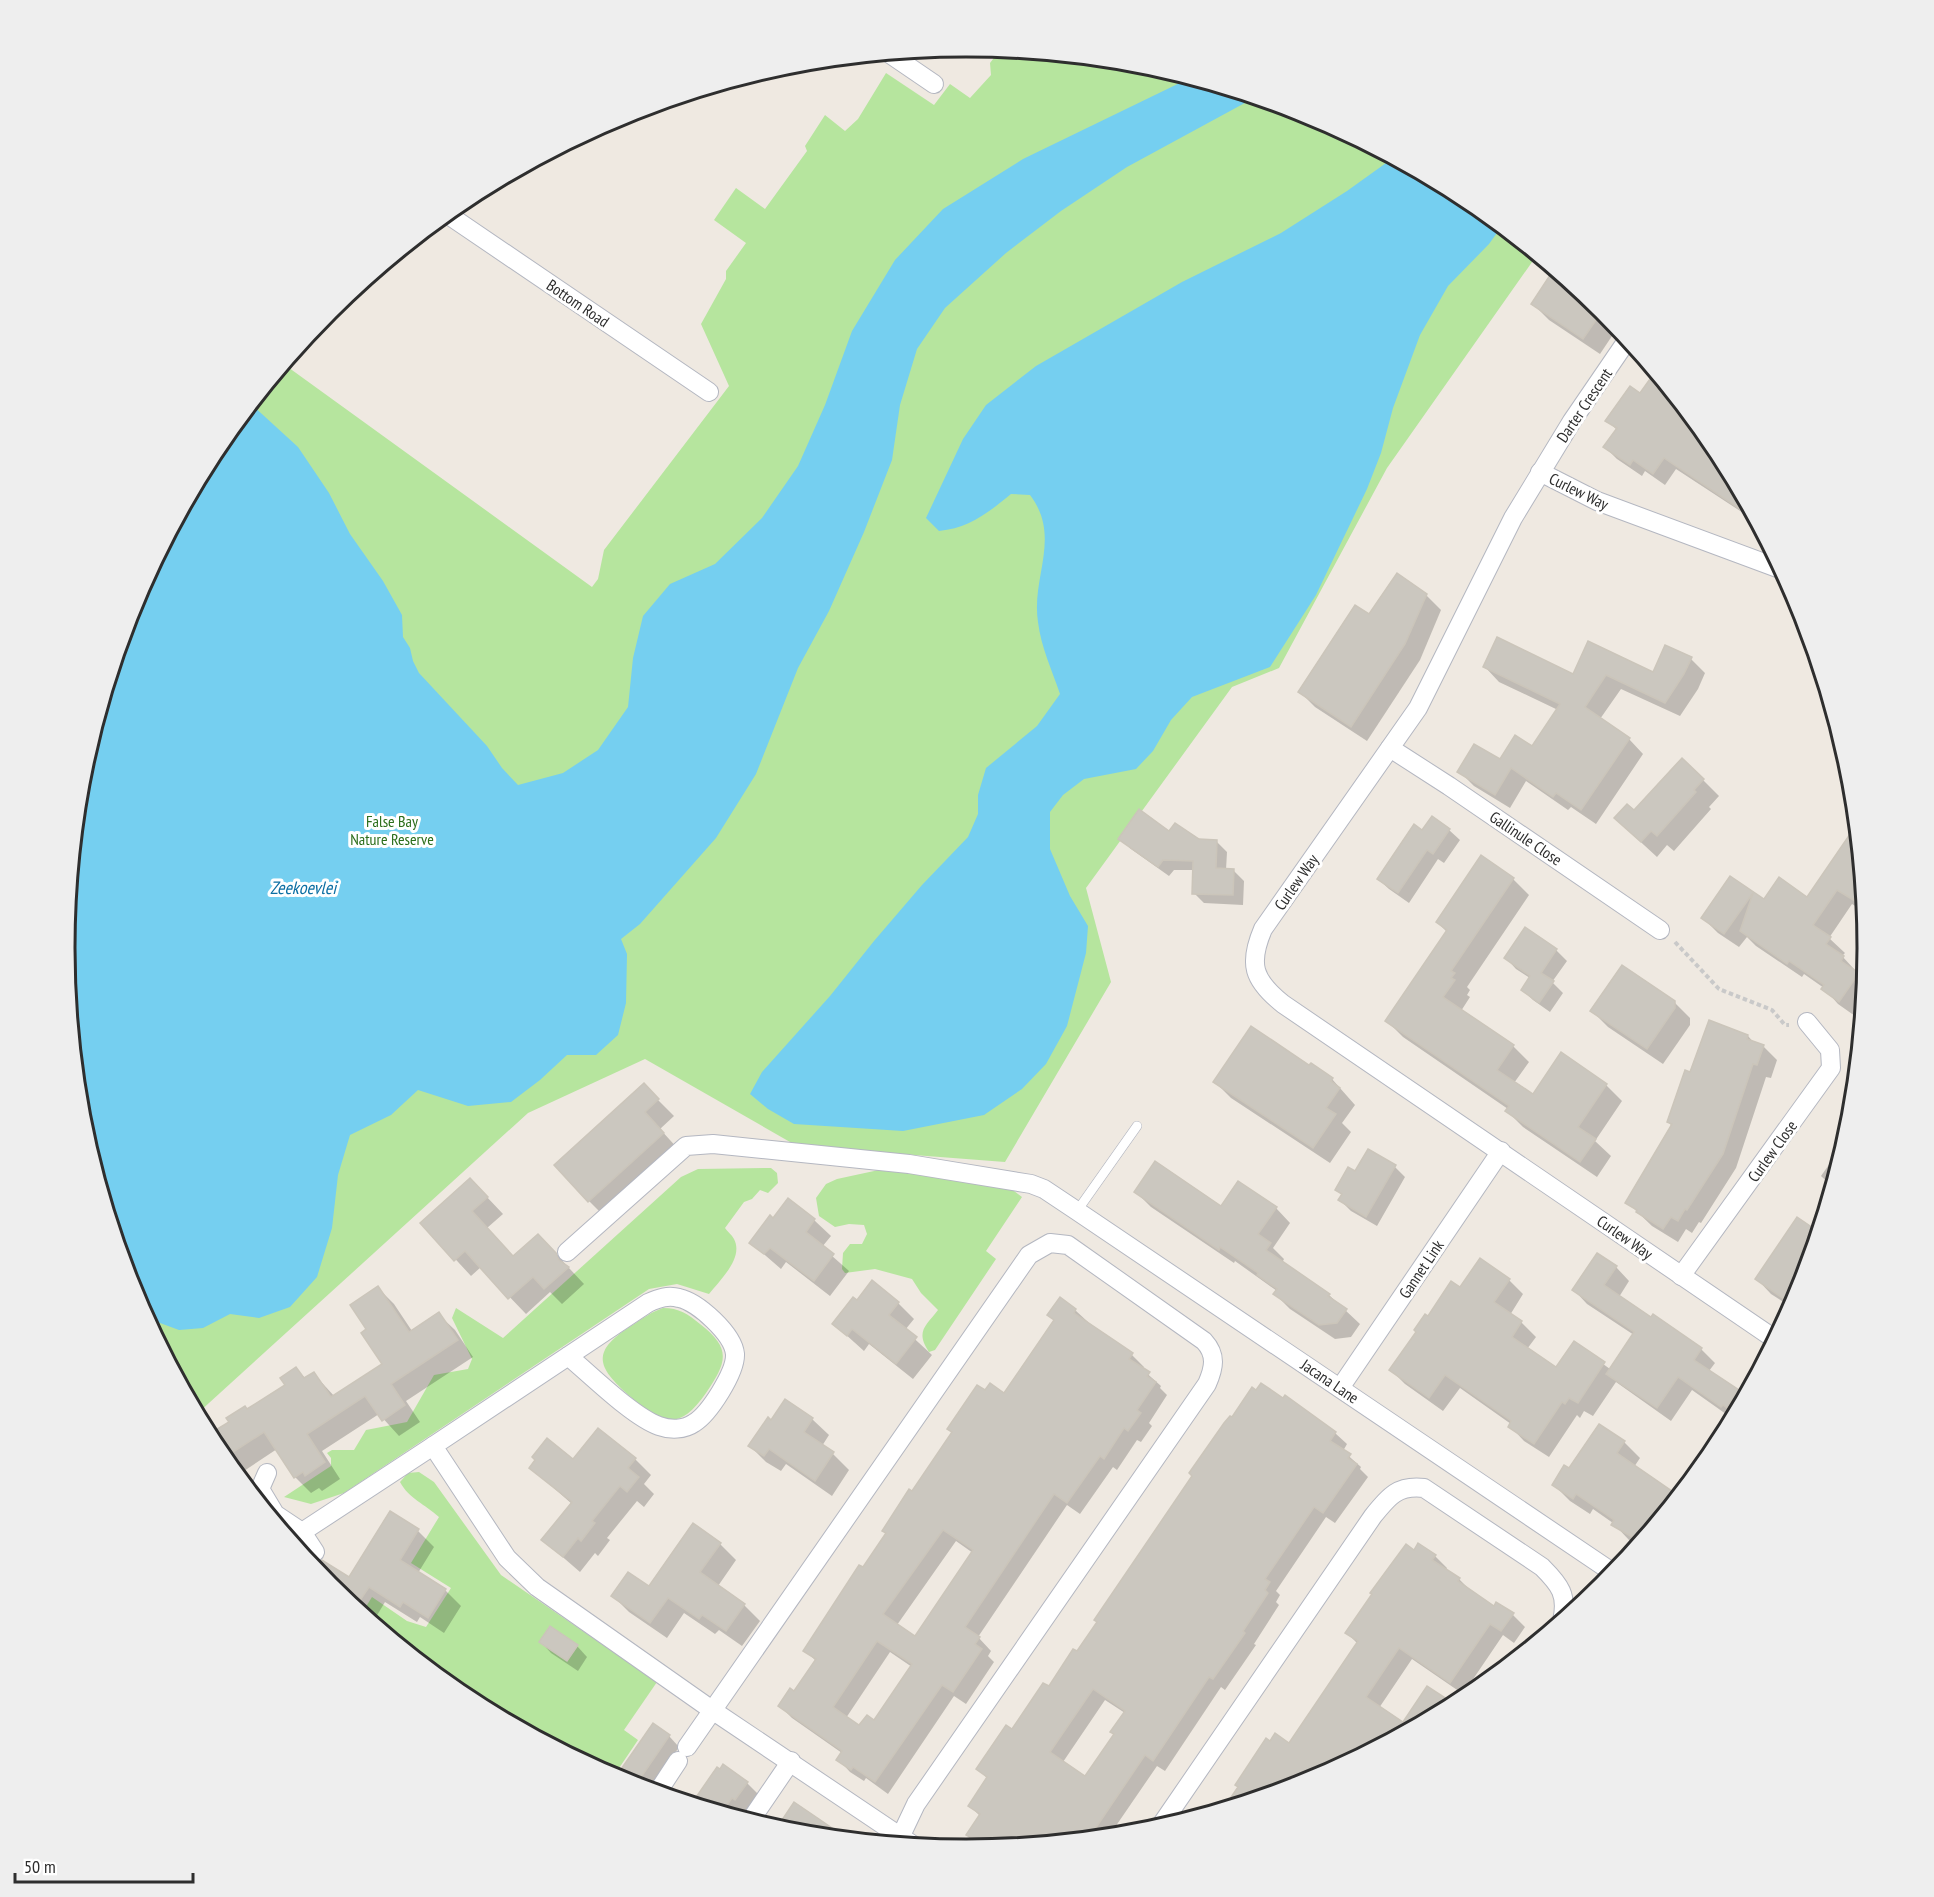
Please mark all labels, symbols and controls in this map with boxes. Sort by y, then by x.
street label: Bottom Road [543,275,613,331]
street label: Darter Crescent [1552,364,1616,446]
street label: Curlew Way [1546,468,1612,514]
street label: Gallinule Close [1486,807,1566,869]
park label: False Bay Nature Reserve [350,811,434,849]
street label: Curlew Way [1270,850,1322,914]
water label: Zeekoevlei [270,876,338,899]
street label: Curlew Close [1743,1116,1801,1186]
street label: Curlew Way [1593,1211,1657,1263]
street label: Gannet Link [1394,1235,1448,1302]
street label: Jacana Lane [1296,1354,1363,1408]
scale bar [15,1846,194,1884]
text: 50 m [24,1855,56,1878]

